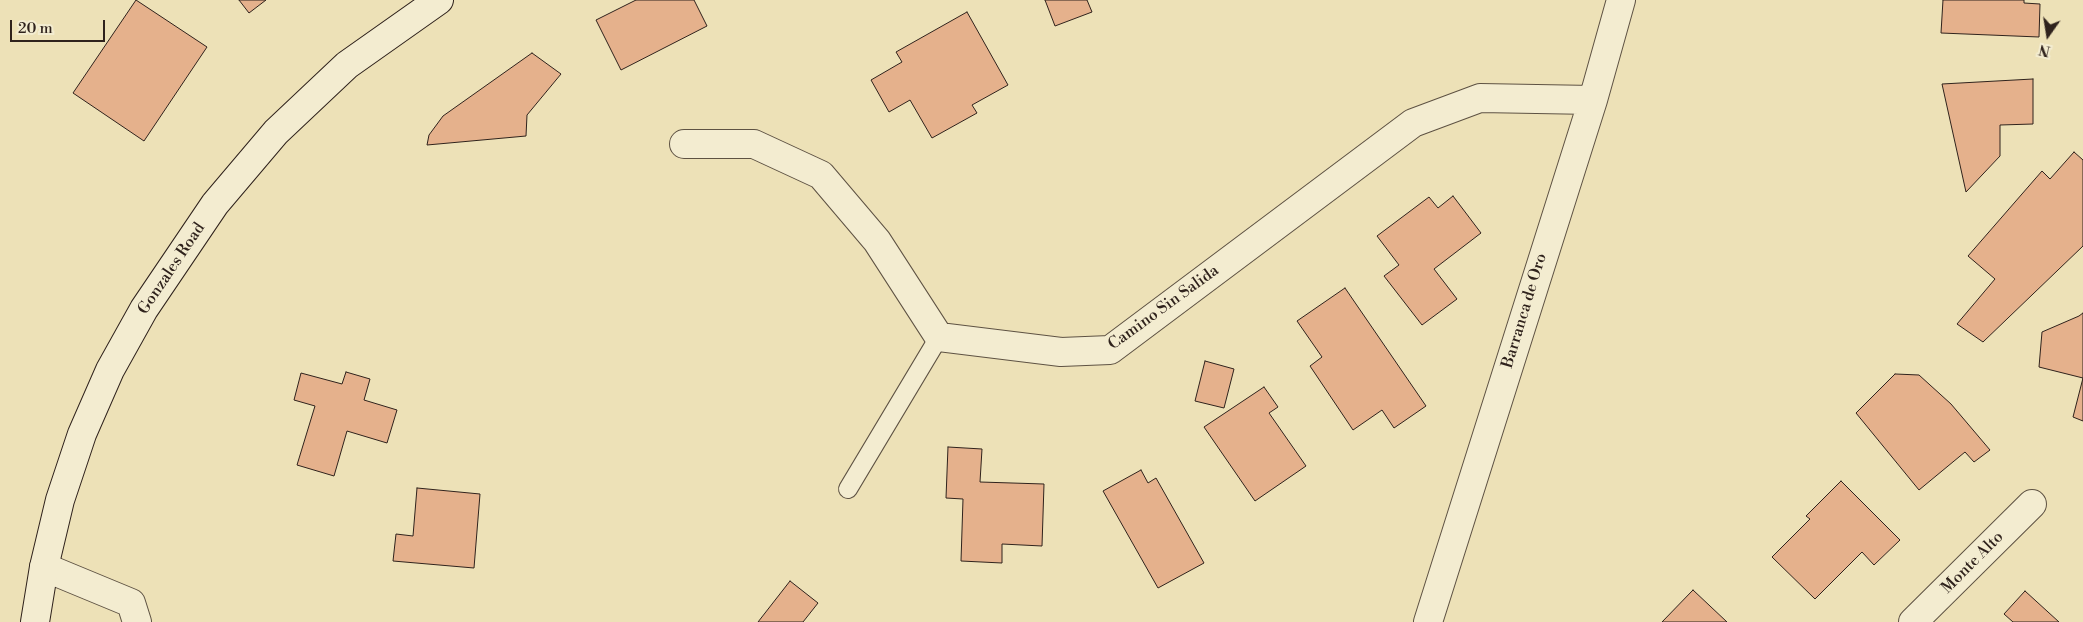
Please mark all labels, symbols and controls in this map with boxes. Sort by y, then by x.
scale bar [12,10,108,42]
north arrow [2023,10,2073,60]
text: 20 m [18,19,53,38]
text: N [2037,40,2052,60]
street label: Gonzales Road [134,220,210,318]
street label: Barranca de Oro [1498,251,1552,371]
street label: Camino Sin Salida [1105,261,1223,355]
street label: Monte Alto [1938,528,2008,598]

